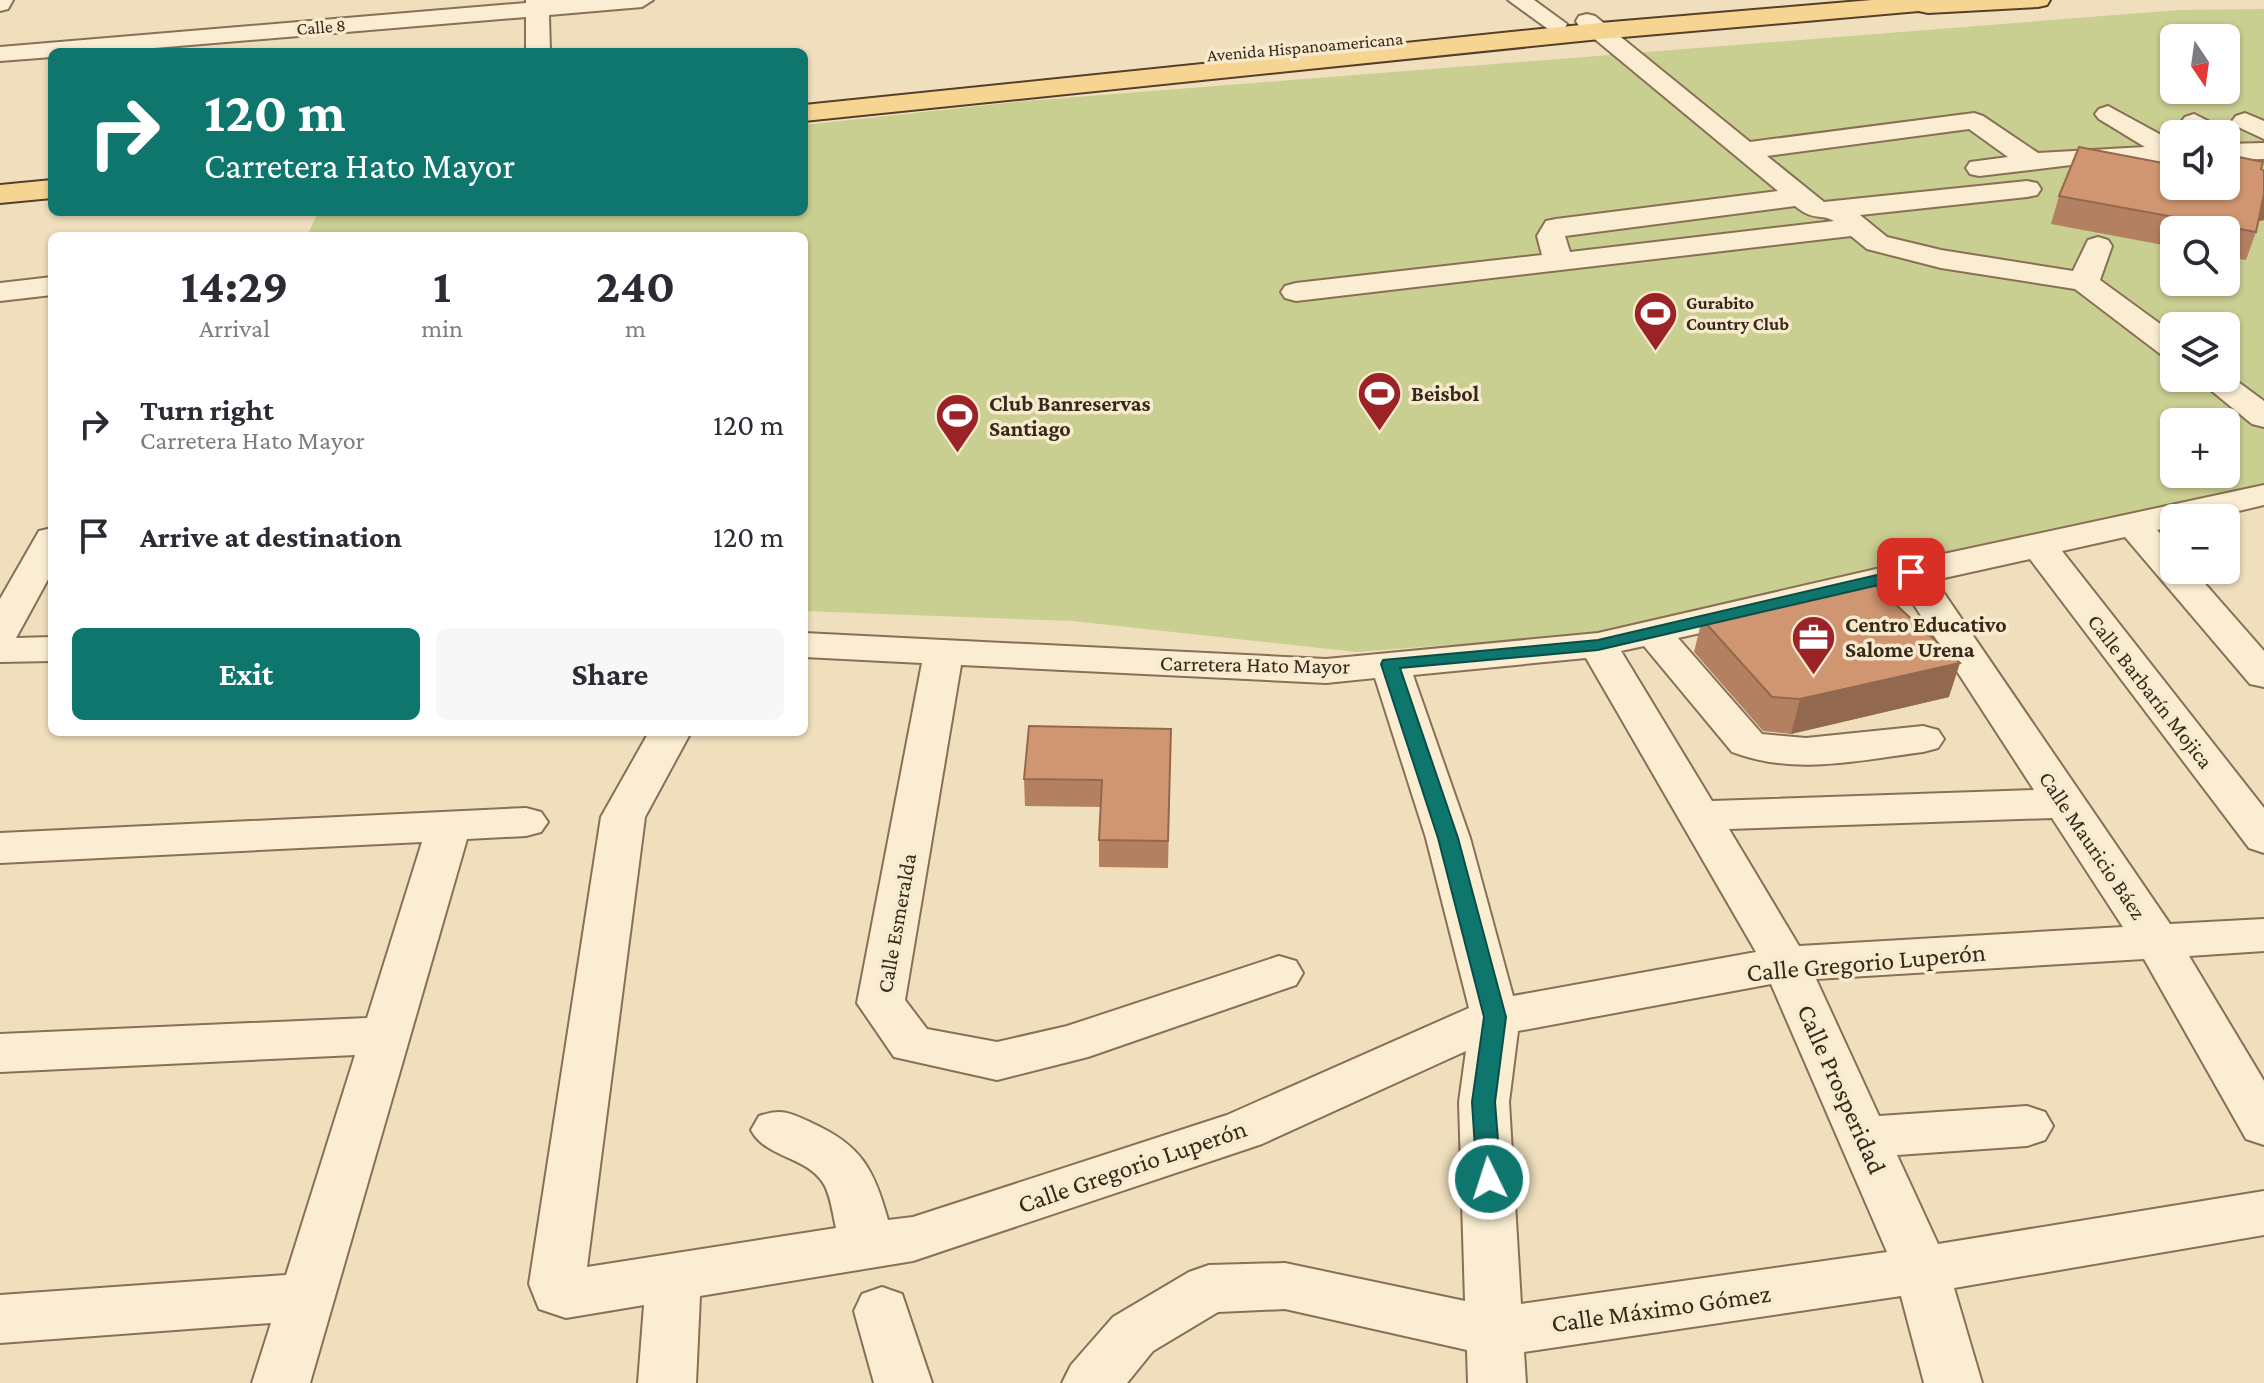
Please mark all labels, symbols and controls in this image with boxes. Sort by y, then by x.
street label: Calle 8 [296,15,346,39]
north arrow [2160,24,2240,104]
map controls [2160,24,2240,584]
street label: Avenida Hispanoamericana [1206,28,1404,66]
icon: right [72,80,176,184]
text: 120 m [204,81,346,143]
button: sound [2160,120,2240,200]
text: Carretera Hato Mayor [204,146,515,186]
button: search [2160,216,2240,296]
text: 14:29 [181,259,288,312]
text: 1 [433,259,451,312]
text: 240 [596,259,675,312]
sports icon: Gurabito Country Club [1631,289,1679,352]
place label: Gurabito Country Club [1686,293,1789,334]
button: layers [2160,312,2240,392]
text: Arrival [199,314,270,343]
text: min [421,314,463,343]
text: m [625,314,646,343]
sports icon: Beisbol [1356,369,1404,432]
place label: Beisbol [1411,381,1480,406]
place label: Club Banreservas Santiago [989,391,1151,441]
sports icon: Club Banreservas Santiago [934,392,982,455]
text: Turn right [140,393,274,426]
icon: right [72,402,116,446]
text: 120 m [713,408,784,441]
button: + [2160,408,2240,488]
text: Carretera Hato Mayor [140,426,365,455]
button: − [2160,504,2240,584]
icon: arrive [72,514,116,558]
text: Arrive at destination [140,520,402,553]
text: 120 m [713,520,784,553]
pin [1877,538,1945,606]
icon: arrive [1889,550,1933,594]
street label: Calle Barbarín Mojica [2083,609,2219,773]
place label: Centro Educativo Salome Urena [1845,612,2007,662]
office icon: Centro Educativo Salome Urena [1790,613,1838,676]
button: Exit [72,628,420,720]
button: Share [436,628,784,720]
street label: Carretera Hato Mayor [1160,650,1350,679]
street label: Calle Mauricio Báez [2034,766,2151,924]
street label: Calle Esmeralda [872,851,921,995]
street label: Calle Gregorio Luperón [1745,938,1987,987]
street label: Calle Prosperidad [1791,1000,1892,1179]
street label: Calle Gregorio Luperón [1014,1114,1250,1219]
position arrow [1447,1137,1531,1221]
street label: Calle Máximo Gómez [1550,1279,1773,1338]

